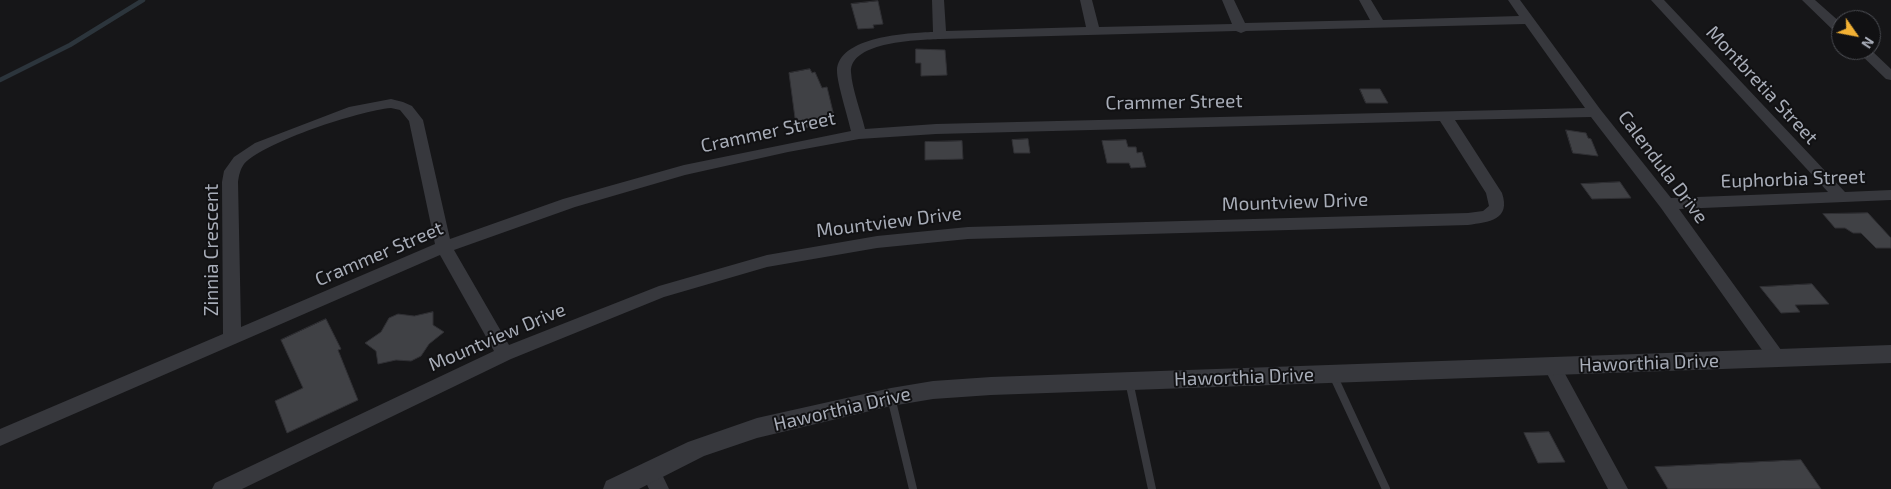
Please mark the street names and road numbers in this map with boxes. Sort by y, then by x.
street label: Montbretia Street [1701,21,1823,149]
street label: Crammer Street [1105,89,1243,115]
street label: Calendula Drive [1613,106,1713,228]
street label: Crammer Street [699,107,837,157]
street label: Euphorbia Street [1720,165,1866,193]
street label: Zinnia Crescent [201,184,223,316]
street label: Mountview Drive [1221,188,1369,216]
street label: Mountview Drive [815,202,963,242]
street label: Crammer Street [311,217,447,291]
street label: Mountview Drive [425,298,569,376]
street label: Haworthia Drive [1579,349,1719,377]
street label: Haworthia Drive [1174,363,1314,391]
street label: Haworthia Drive [771,382,913,436]

